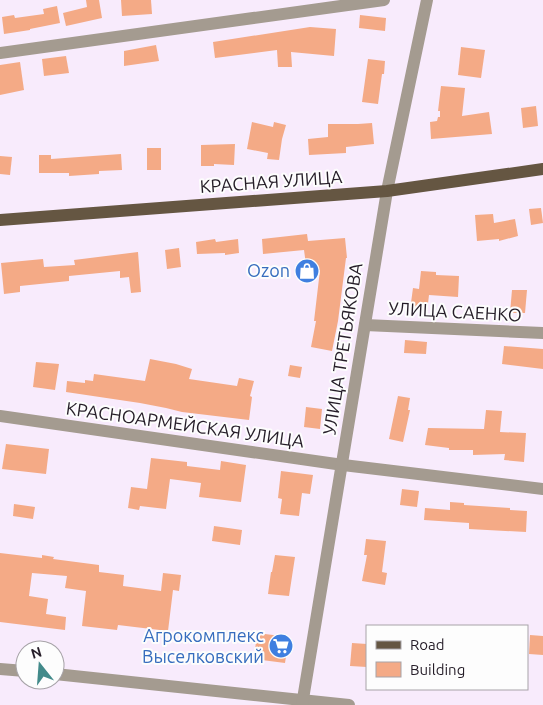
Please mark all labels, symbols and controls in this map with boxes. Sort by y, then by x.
street label: КРАСНАЯ УЛИЦА [199,166,343,196]
shop icon: Ozon [294,258,320,284]
place label: Ozon [247,260,290,280]
street label: УЛИЦА ТРЕТЬЯКОВА [319,261,366,436]
street label: УЛИЦА САЕНКО [388,298,522,324]
street label: КРАСНОАРМЕЙСКАЯ УЛИЦА [65,397,306,451]
place label: Агрокомплекс Выселковский [142,625,264,666]
legend [366,625,528,690]
supermarket icon: Агрокомплекс Выселковский [268,633,294,659]
text: Road [410,636,445,653]
north arrow [15,640,65,690]
text: N [29,643,44,662]
text: Building [410,661,465,678]

